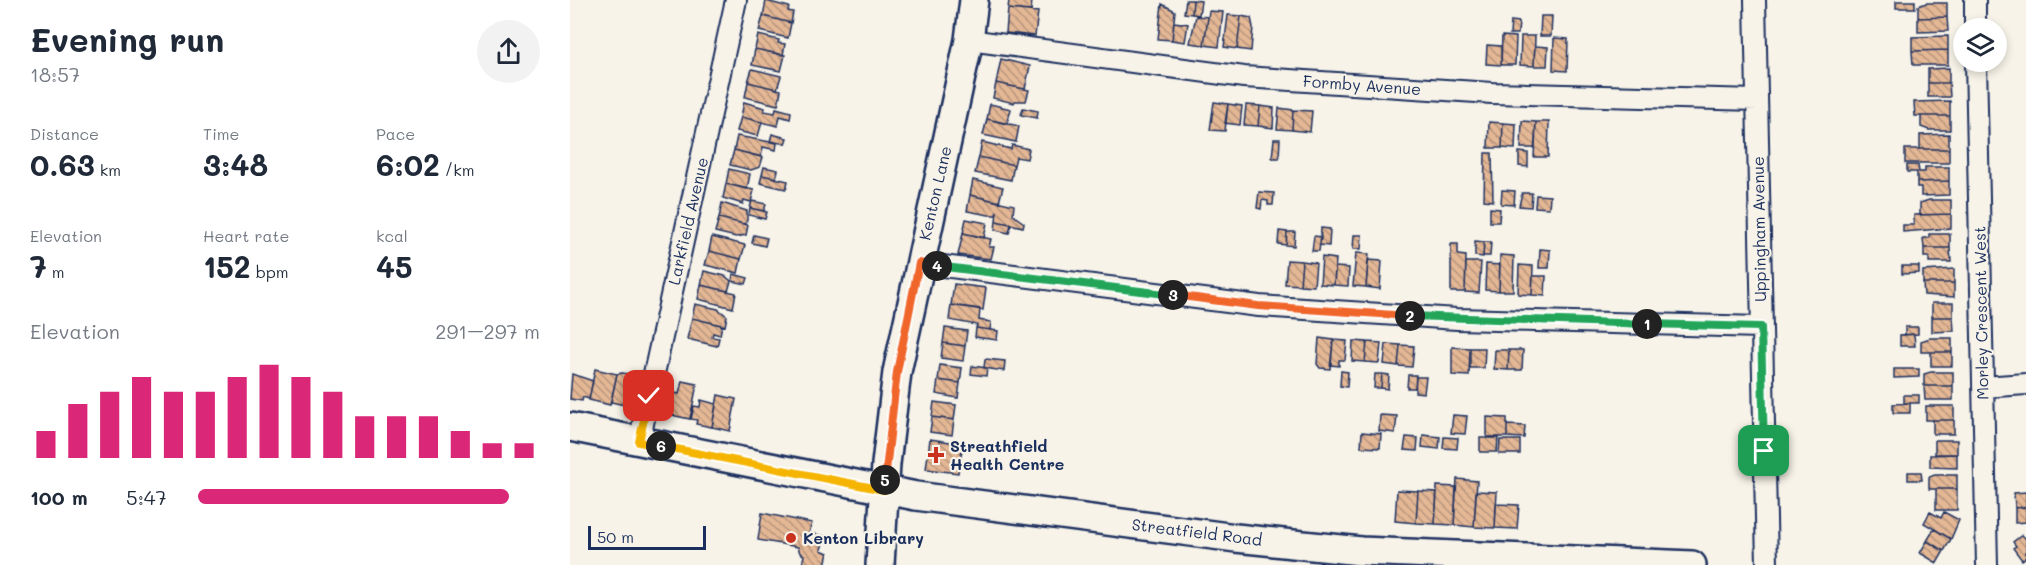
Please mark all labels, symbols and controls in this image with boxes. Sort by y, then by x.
text: Evening run [30,17,224,60]
map controls [1953,18,2007,72]
button: layers [1953,18,2007,72]
button: share [477,20,540,83]
text: 18:57 [30,61,80,87]
street label: Formby Avenue [1302,70,1422,99]
text: Distance [30,123,99,144]
text: Time [203,123,239,144]
text: Pace [376,123,415,144]
text: 0.63 [30,144,95,184]
text: 3:48 [203,144,268,184]
text: 6:02 [376,144,440,184]
street label: Kenton Lane [913,144,956,242]
street label: Larkfield Avenue [663,155,712,287]
street label: Uppingham Avenue [1747,156,1770,302]
text: km [95,159,121,180]
text: /km [440,159,475,180]
text: Elevation [30,225,102,246]
text: Heart rate [203,225,289,246]
text: kcal [376,225,408,246]
street label: Morley Crescent West [1968,226,1993,400]
text: 7 [30,246,47,286]
text: 152 [203,246,251,286]
text: 45 [376,246,413,286]
pin: 4 [922,251,952,281]
text: 4 [932,255,942,276]
text: m [47,261,65,282]
text: bpm [251,261,289,282]
pin: 3 [1158,280,1188,310]
text: 3 [1168,284,1178,305]
pin: 2 [1395,301,1425,331]
text: 2 [1406,305,1414,326]
pin: 1 [1632,309,1662,339]
text: 1 [1643,313,1651,334]
text: Elevation [30,318,120,344]
text: 291–297 m [435,318,540,344]
pin [623,370,674,421]
icon: check [632,379,665,412]
pin [1738,425,1789,476]
pin: 6 [646,431,676,461]
icon: arrive [1747,434,1780,467]
text: 6 [656,435,666,456]
place label: Streathfield Health Centre [950,435,1064,474]
marker: Streathfield Health Centre [927,446,945,464]
pin: 5 [870,465,900,495]
text: 5 [880,469,890,490]
text: 100 m [30,484,88,510]
text: 5:47 [126,484,167,510]
street label: Streatfield Road [1131,513,1263,550]
scale bar [588,523,706,550]
text: 50 m [597,526,634,547]
place label: Kenton Library [803,527,924,548]
marker: Kenton Library [784,531,798,545]

